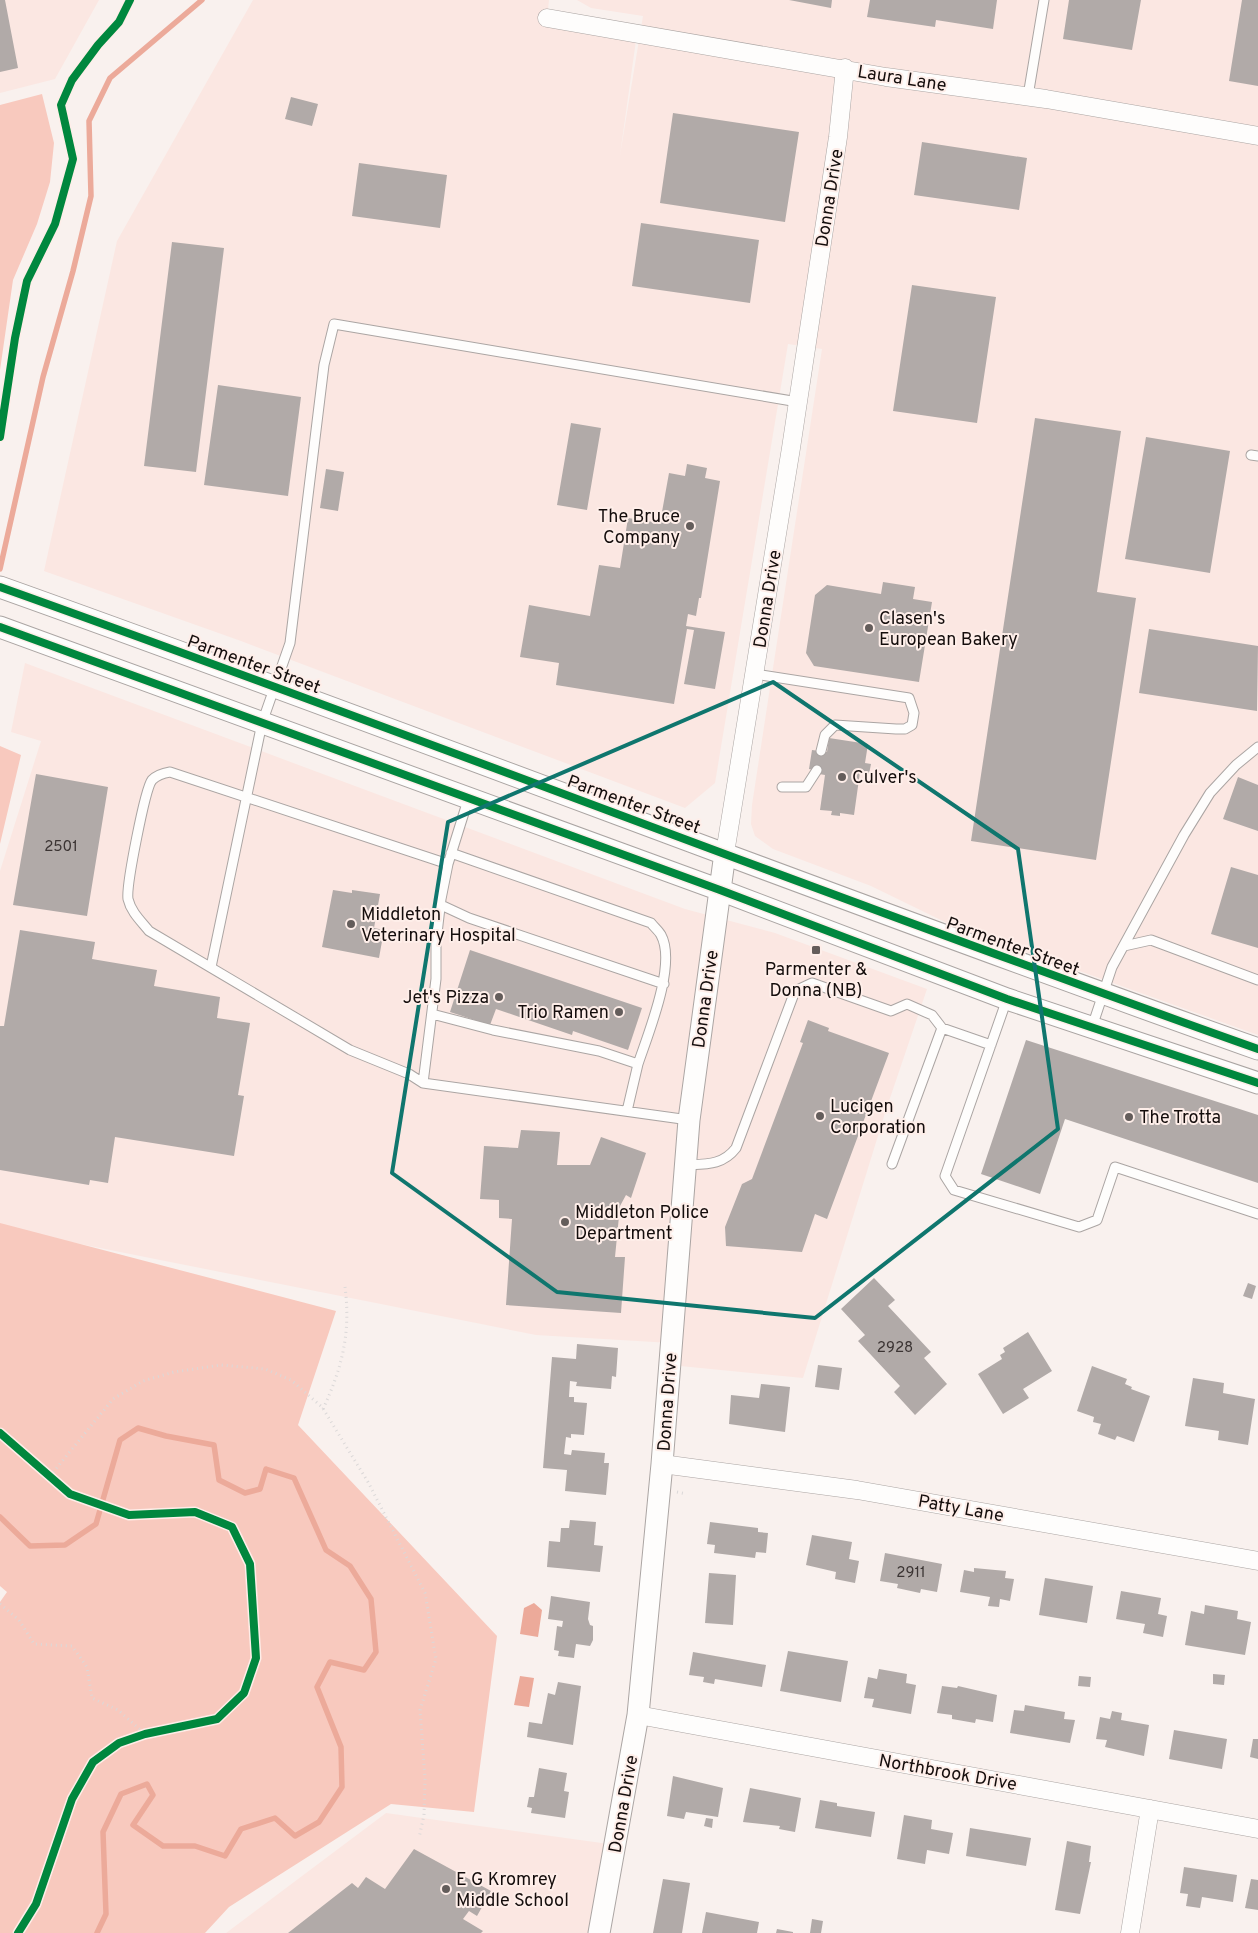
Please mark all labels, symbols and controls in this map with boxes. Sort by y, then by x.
street label: Laura Lane [856,61,948,98]
street label: Donna Drive [811,148,850,249]
place label: The Bruce Company [598,506,680,550]
marker: The Bruce Company [684,520,696,532]
street label: Donna Drive [749,549,788,650]
place label: Clasen's European Bakery [879,608,1018,652]
marker: Clasen's European Bakery [863,622,875,634]
street label: Parmenter Street [184,631,323,700]
place label: Culver's [852,767,917,790]
street label: Parmenter Street [564,771,703,840]
marker: Culver's [836,771,848,783]
house number: 2501 [44,838,78,857]
place label: Middleton Veterinary Hospital [361,904,516,948]
street label: Parmenter Street [943,913,1082,982]
marker: Middleton Veterinary Hospital [345,918,357,930]
marker: Parmenter & Donna (NB) [810,944,822,956]
street label: Donna Drive [688,949,725,1050]
place label: Parmenter & Donna (NB) [765,959,867,1003]
place label: Jet's Pizza [403,987,489,1010]
marker: Jet's Pizza [493,991,505,1003]
place label: Trio Ramen [517,1002,609,1025]
marker: Trio Ramen [613,1006,625,1018]
place label: Lucigen Corporation [830,1096,926,1140]
place label: The Trotta [1139,1107,1221,1130]
marker: Lucigen Corporation [814,1110,826,1122]
marker: The Trotta [1123,1111,1135,1123]
place label: Middleton Police Department [575,1202,709,1246]
marker: Middleton Police Department [559,1216,571,1228]
house number: 2928 [877,1339,913,1358]
street label: Donna Drive [654,1352,683,1452]
street label: Patty Lane [916,1491,1005,1528]
house number: 2911 [896,1564,926,1583]
street label: Northbrook Drive [877,1750,1019,1797]
street label: Donna Drive [605,1754,644,1855]
place label: E G Kromrey Middle School [456,1869,569,1913]
marker: E G Kromrey Middle School [440,1883,452,1895]

